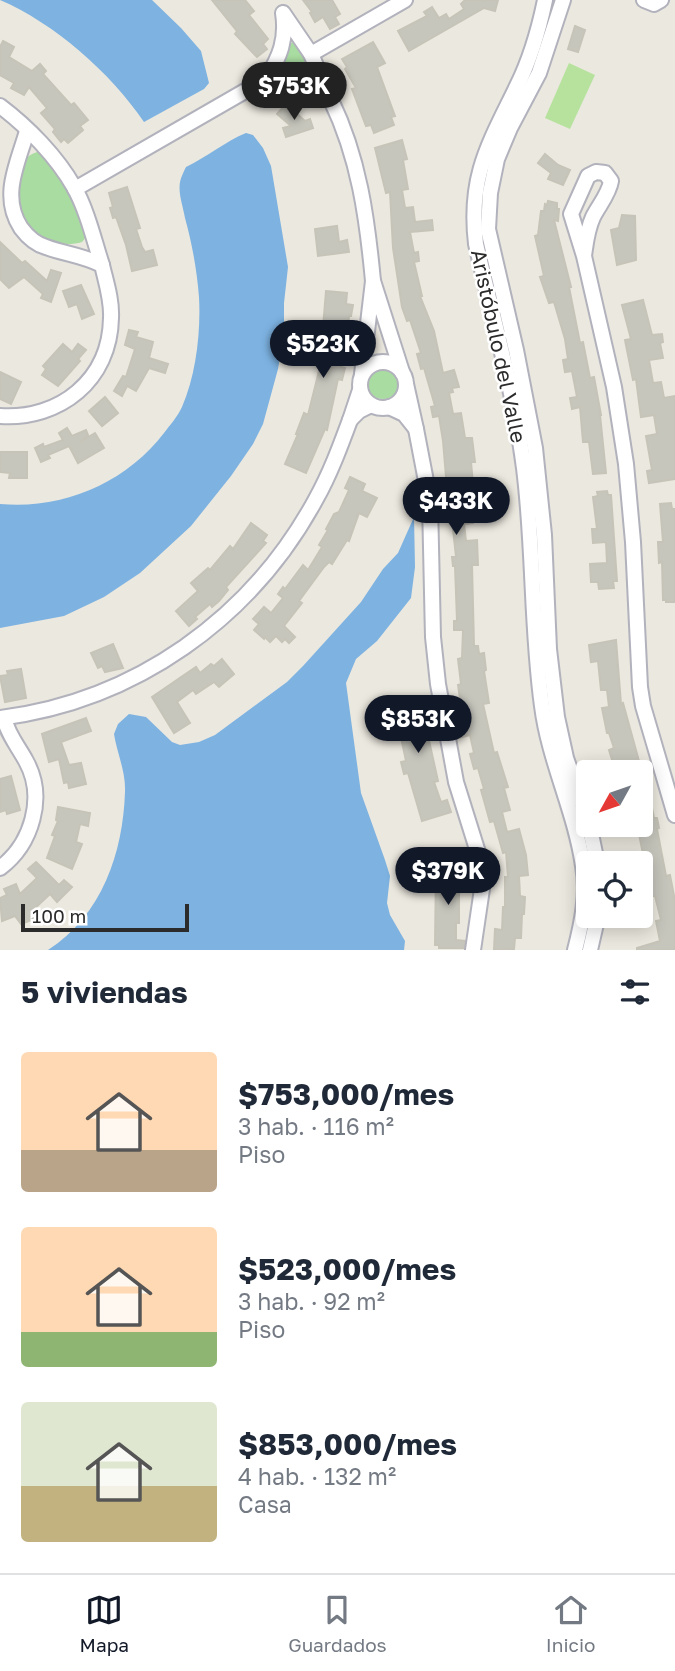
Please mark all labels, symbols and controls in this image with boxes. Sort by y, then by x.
pin: $753K [245,62,343,122]
text: $753K [258,71,330,99]
street label: Aristóbulo del Valle [466,247,532,445]
pin: $523K [274,320,372,380]
text: $523K [286,329,360,357]
pin: $433K [407,477,505,537]
text: $433K [419,486,493,514]
pin: $853K [369,696,467,755]
text: $853K [381,704,455,732]
north arrow [576,760,653,836]
map controls [576,760,653,928]
pin: $379K [399,848,497,907]
button: locate [576,851,653,928]
text: $379K [411,856,485,884]
scale bar [21,901,189,933]
text: 100 m [32,904,86,927]
icon: filters [616,973,654,1011]
text: 5 viviendas [21,974,188,1010]
text: $753,000/mes [238,1076,454,1112]
icon: home [77,1080,161,1164]
text: 3 hab. · 116 m² [238,1112,394,1140]
text: Piso [238,1140,285,1168]
text: $523,000/mes [238,1251,456,1287]
icon: home [77,1255,161,1339]
text: 3 hab. · 92 m² [238,1287,385,1315]
text: Piso [238,1315,285,1343]
text: $853,000/mes [238,1426,457,1462]
icon: home [77,1430,161,1514]
text: 4 hab. · 132 m² [238,1462,396,1490]
text: Casa [238,1490,292,1518]
tab: Mapa [80,1591,129,1656]
tab: Guardados [288,1591,387,1656]
tab: Inicio [546,1591,595,1656]

